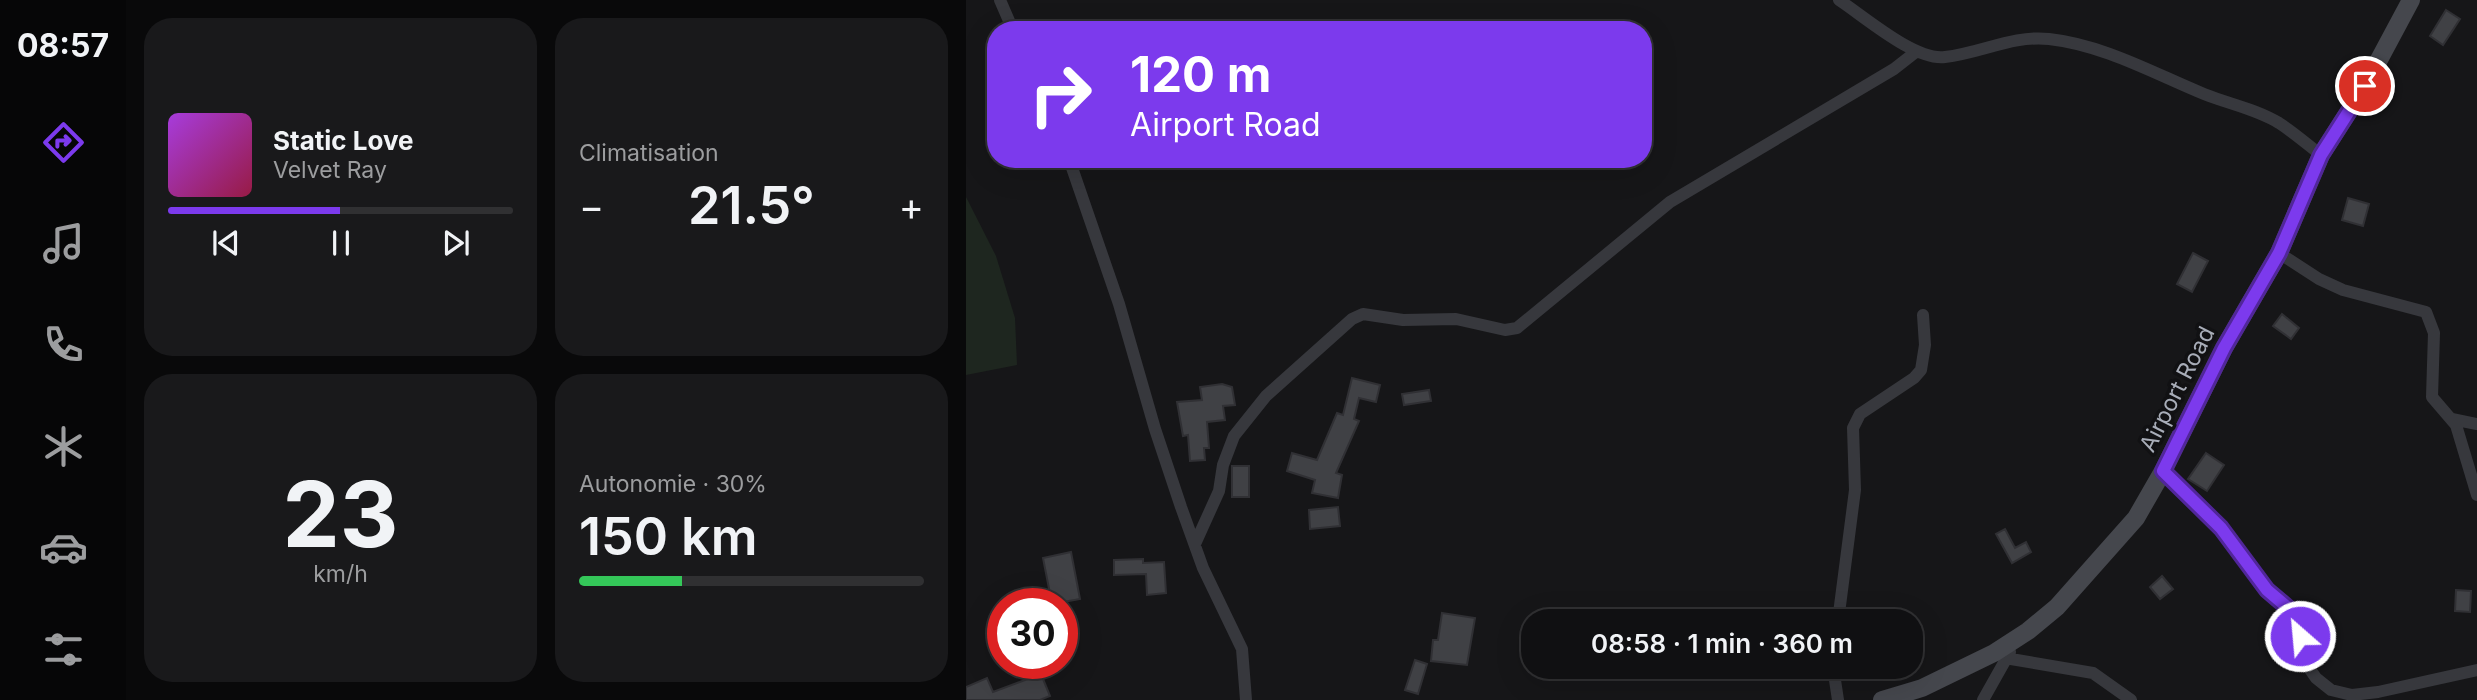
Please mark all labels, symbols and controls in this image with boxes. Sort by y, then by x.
text: 08:57 [17,26,109,65]
text: 120 m [1130,45,1271,104]
icon: right [1015,49,1106,140]
pin [2335,56,2395,116]
icon: arrive [2346,67,2384,105]
text: Airport Road [1130,105,1321,144]
icon: directions [39,118,88,167]
text: Static Love [273,125,414,156]
text: Climatisation [579,139,719,167]
text: Velvet Ray [273,156,387,184]
text: 21.5° [688,174,815,237]
text: − [579,183,604,229]
text: + [899,183,924,229]
icon: music [39,219,88,268]
icon: previous [207,224,245,262]
icon: pause [322,224,360,262]
icon: next [437,224,475,262]
icon: phone [39,320,88,369]
street label: Airport Road [2133,322,2221,456]
icon: climate [39,422,88,471]
text: 23 [282,459,399,569]
text: Autonomie · 30% [579,470,767,498]
text: 150 km [579,505,758,568]
icon: car [39,523,88,572]
text: km/h [313,560,368,588]
speed limit sign: 30 [987,588,1078,679]
position arrow [2263,599,2337,673]
icon: filters [39,625,88,674]
text: 08:58 · 1 min · 360 m [1591,628,1853,659]

